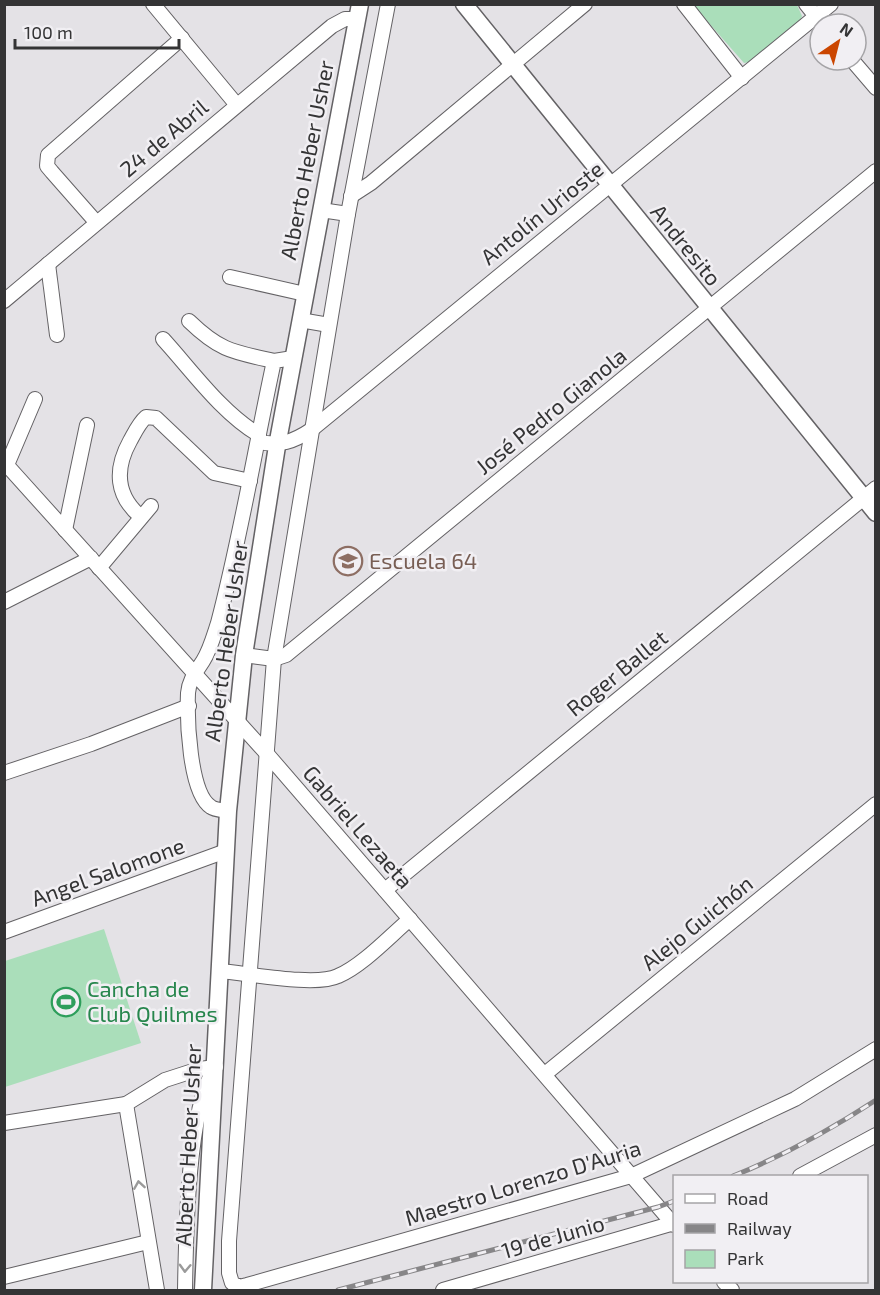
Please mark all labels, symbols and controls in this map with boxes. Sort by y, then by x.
scale bar [15,12,178,50]
north arrow [808,12,868,72]
text: N [837,18,857,40]
text: 100 m [24,21,73,43]
street label: Alberto Heber Usher [274,58,338,262]
street label: 24 de Abril [114,93,213,181]
street label: Antolín Urioste [475,155,608,269]
street label: Andresito [646,199,727,290]
street label: José Pedro Gianola [470,341,631,479]
street label: Alberto Heber Usher [198,539,252,743]
school or university icon: Escuela 64 [332,545,364,577]
place label: Escuela 64 [369,547,477,573]
street label: Roger Ballet [561,624,672,721]
street label: Gabriel Lezaeta [298,760,419,893]
street label: Angel Salomone [27,831,188,911]
street label: Alejo Guichón [636,869,758,976]
place label: Cancha de Club Quilmes [87,975,218,1027]
sports icon: Cancha de Club Quilmes [50,986,82,1018]
street label: Alberto Heber Usher [169,1043,205,1247]
street label: Maestro Lorenzo D'Auria [402,1134,644,1230]
legend [673,1175,868,1283]
one-way arrow [133,1180,145,1189]
text: Road [727,1187,768,1209]
street label: 19 de Junio [498,1209,607,1263]
text: Railway [727,1217,792,1239]
text: Park [727,1247,764,1269]
one-way arrow [179,1264,191,1273]

